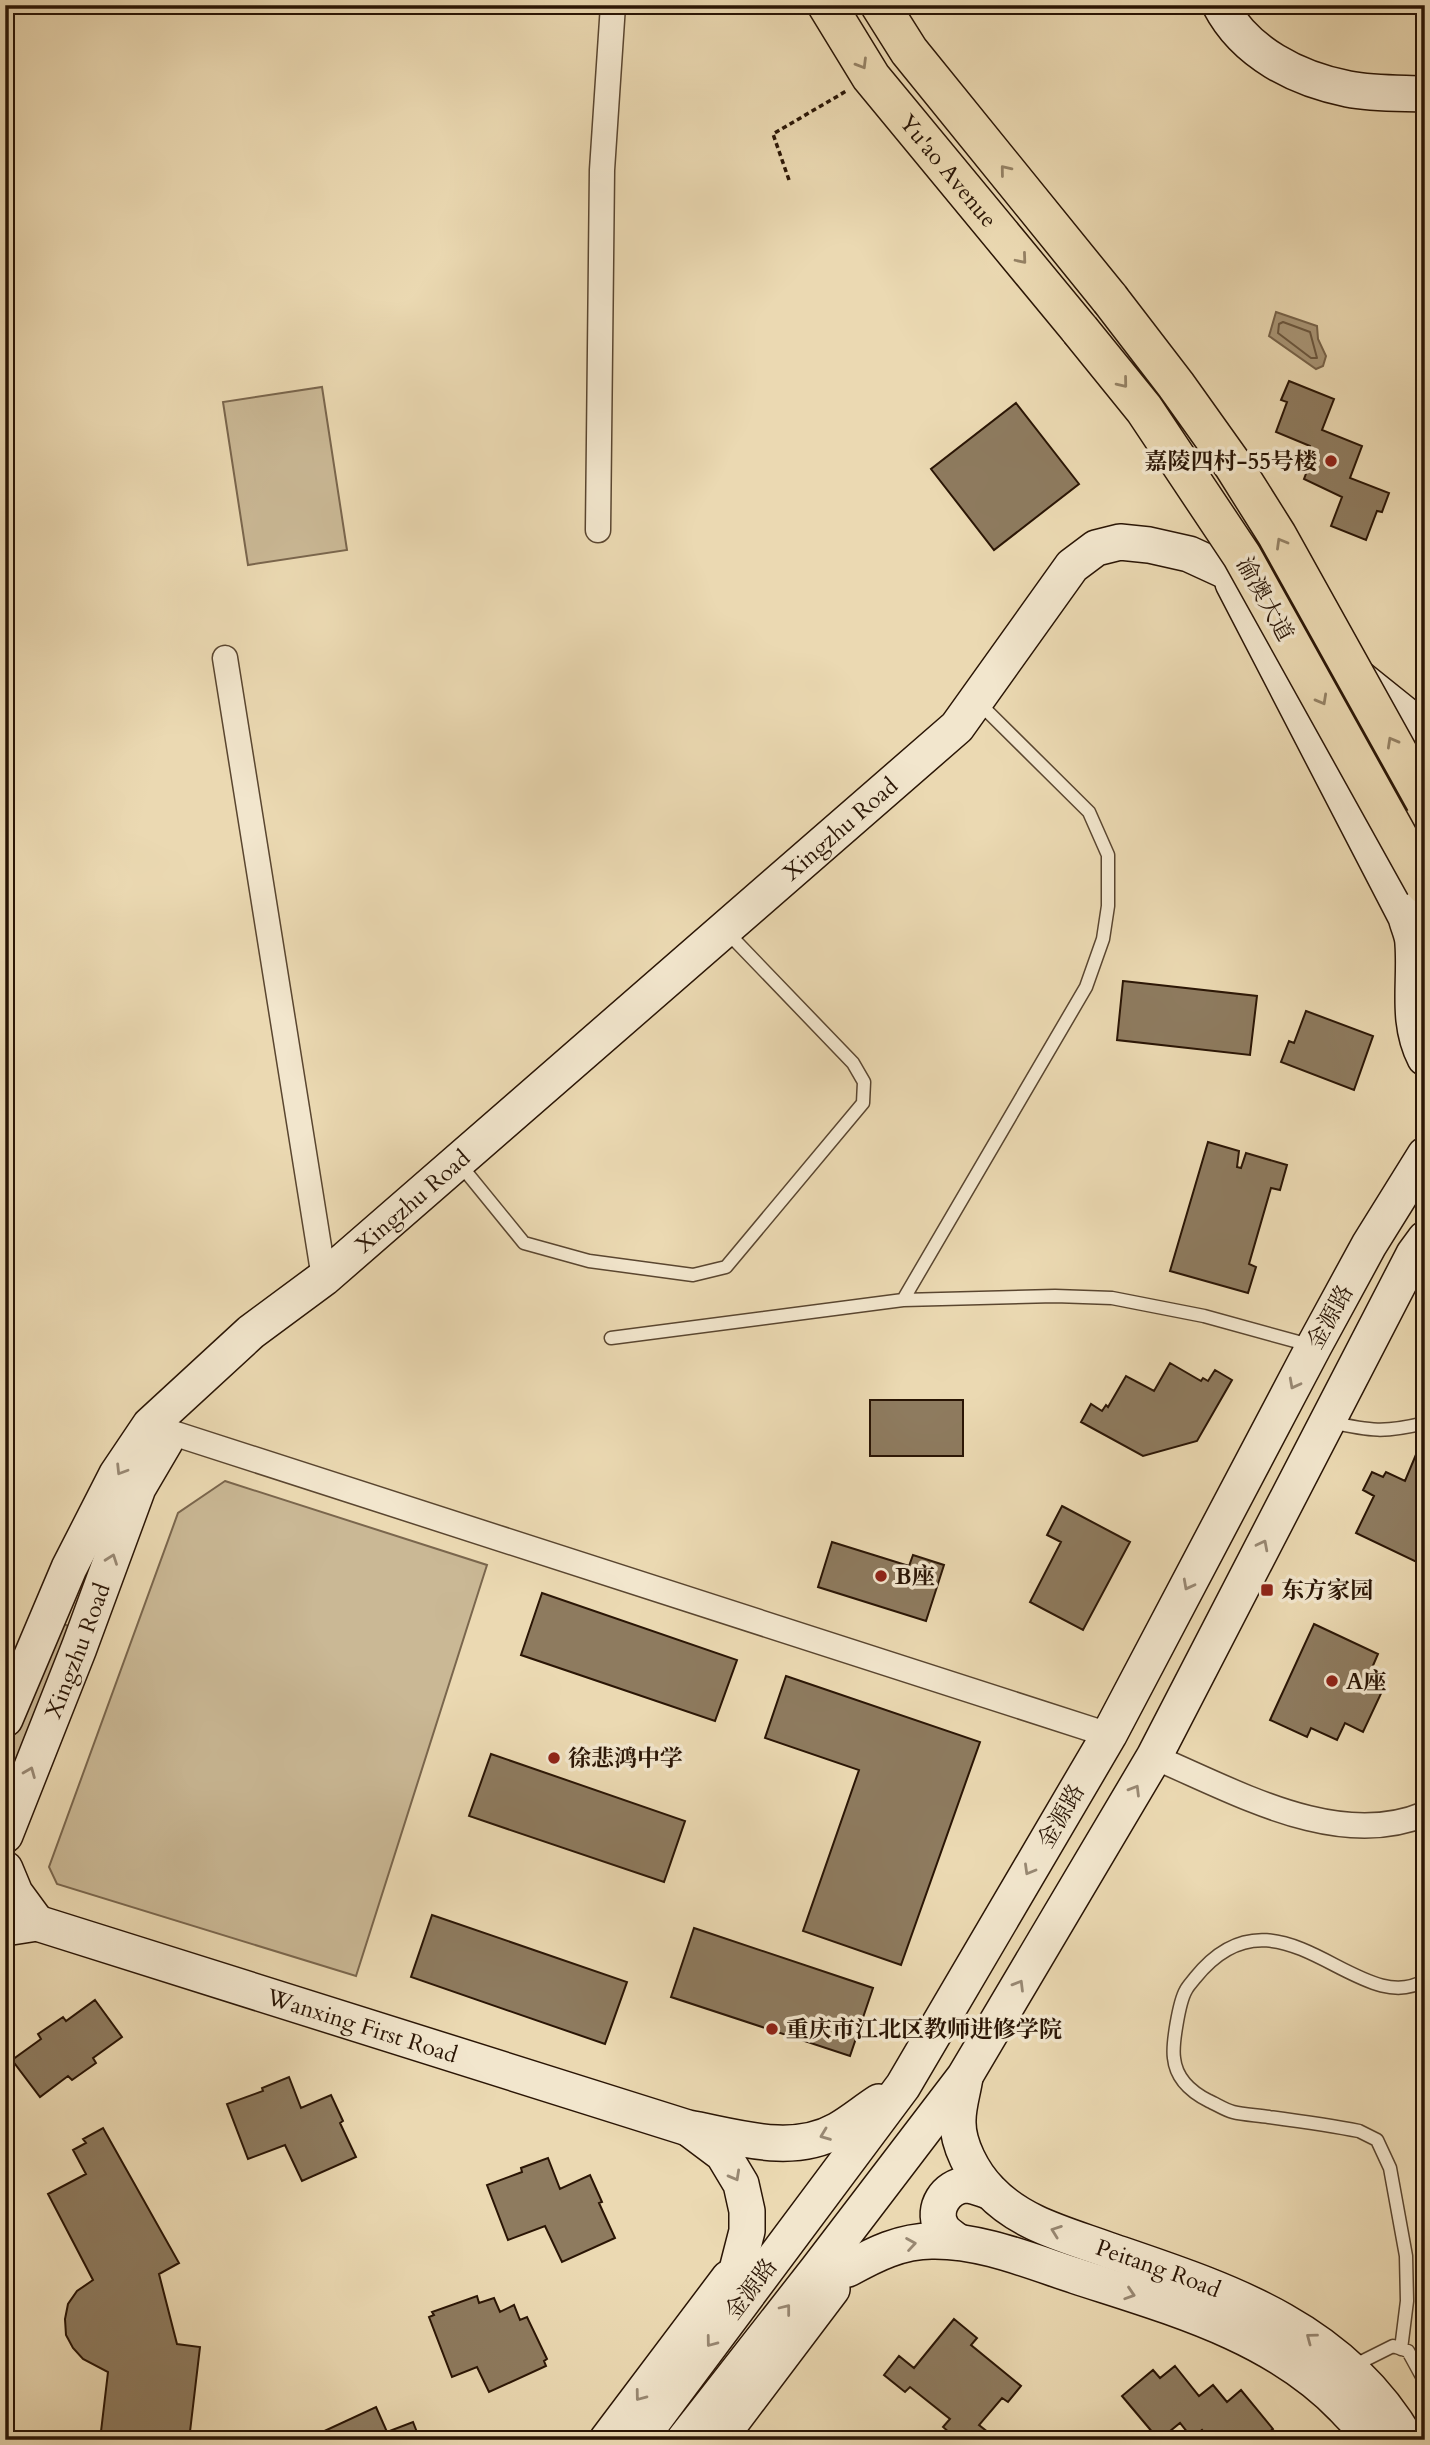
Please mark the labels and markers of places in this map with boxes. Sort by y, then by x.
place label: 嘉陵四村-55号楼 [1145,446,1317,477]
marker: 嘉陵四村-55号楼 [1323,453,1339,469]
place label: B座 [895,1561,935,1592]
marker: B座 [873,1568,889,1584]
place label: 东方家园 [1281,1575,1373,1606]
marker: 东方家园 [1259,1582,1275,1598]
place label: A座 [1346,1666,1386,1697]
marker: A座 [1324,1673,1340,1689]
place label: 徐悲鸿中学 [568,1743,683,1774]
marker: 徐悲鸿中学 [546,1750,562,1766]
place label: 重庆市江北区教师进修学院 [786,2014,1062,2045]
marker: 重庆市江北区教师进修学院 [764,2021,780,2037]

